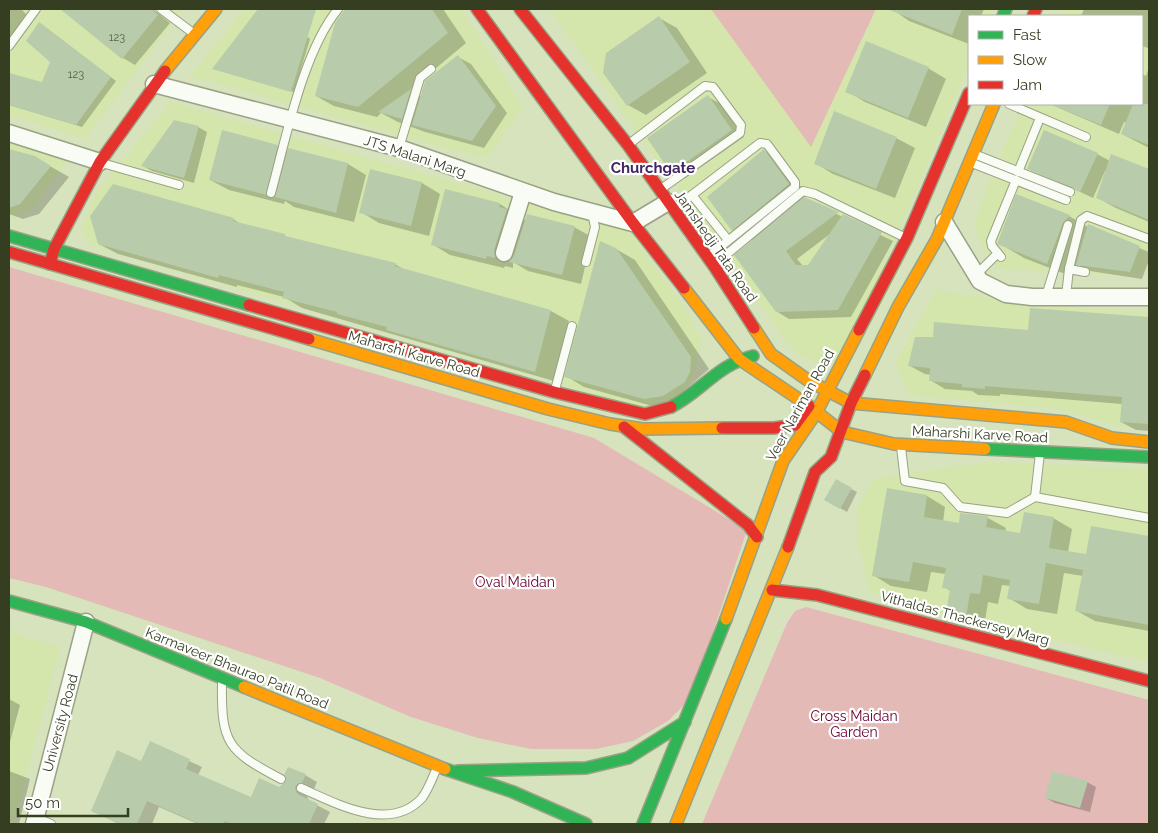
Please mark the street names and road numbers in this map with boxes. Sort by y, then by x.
street label: JTS Malani Marg [362,132,468,180]
street label: Jamshedji Tata Road [671,187,761,305]
street label: Maharshi Karve Road [346,328,482,380]
street label: Veer Nariman Road [763,346,837,464]
street label: Maharshi Karve Road [912,422,1048,446]
street label: Vithaldas Thackersey Marg [879,588,1051,648]
street label: Karmaveer Bhaurao Patil Road [143,624,331,712]
street label: University Road [39,672,81,774]

